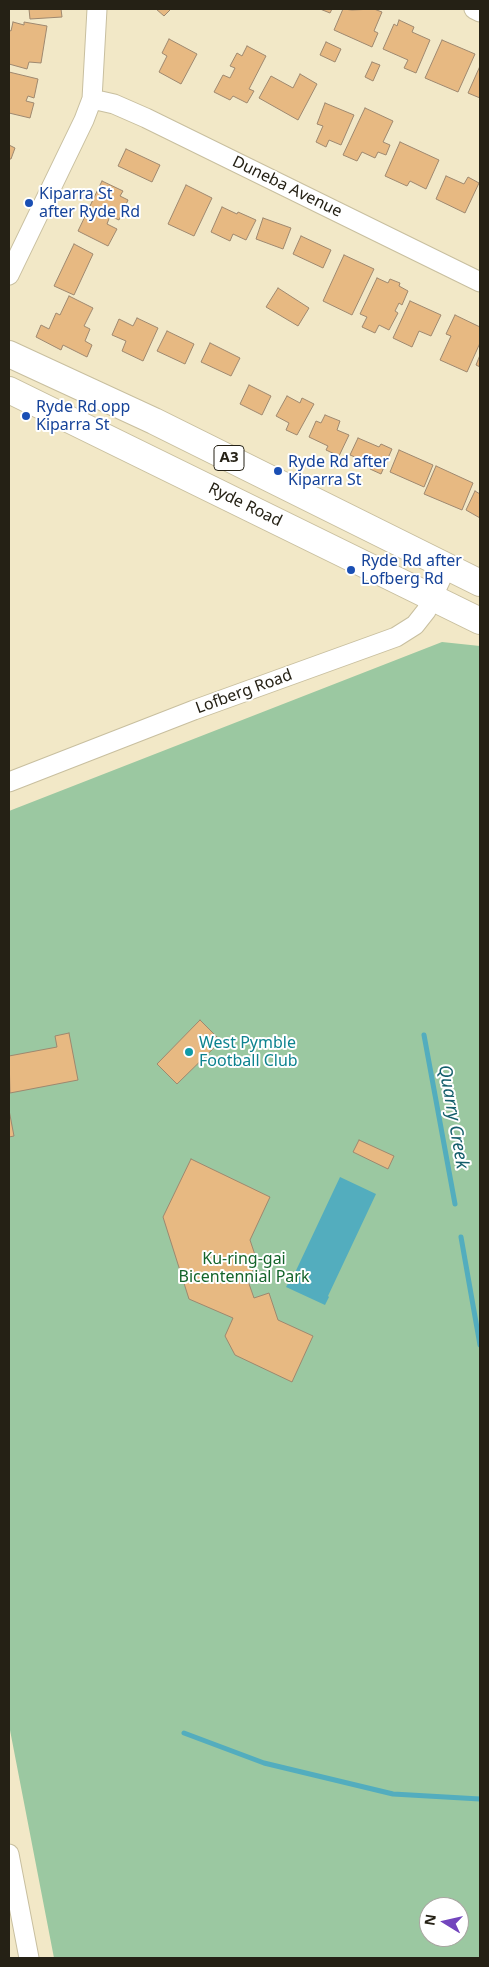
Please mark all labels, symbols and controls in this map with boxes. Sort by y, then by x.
street label: Duneba Avenue [229,152,345,222]
place label: Kiparra St after Ryde Rd [39,184,140,222]
marker: Kiparra St after Ryde Rd [23,197,35,209]
place label: Ryde Rd opp Kiparra St [36,397,130,435]
marker: Ryde Rd opp Kiparra St [20,410,32,422]
road number: A3 [214,446,244,470]
place label: Ryde Rd after Kiparra St [288,452,389,490]
marker: Ryde Rd after Kiparra St [272,465,284,477]
street label: Ryde Road [205,479,285,531]
place label: Ryde Rd after Lofberg Rd [361,551,462,589]
marker: Ryde Rd after Lofberg Rd [345,564,357,576]
street label: Lofberg Road [193,666,295,718]
place label: West Pymble Football Club [199,1033,298,1071]
marker: West Pymble Football Club [183,1046,195,1058]
water label: Quarry Creek [433,1063,473,1171]
park label: Ku-ring-gai Bicentennial Park [179,1249,309,1287]
north arrow [419,1897,469,1947]
text: N [419,1913,440,1927]

